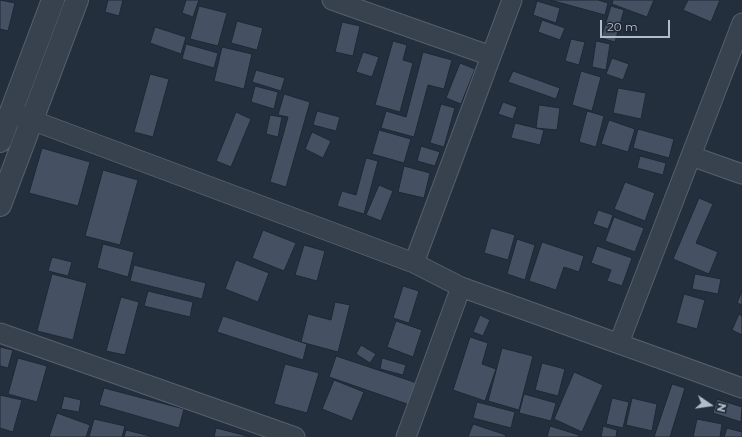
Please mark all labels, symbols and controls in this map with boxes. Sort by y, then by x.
scale bar [602,12,672,38]
text: 20 m [607,19,638,34]
north arrow [690,385,730,425]
text: N [714,402,730,414]

